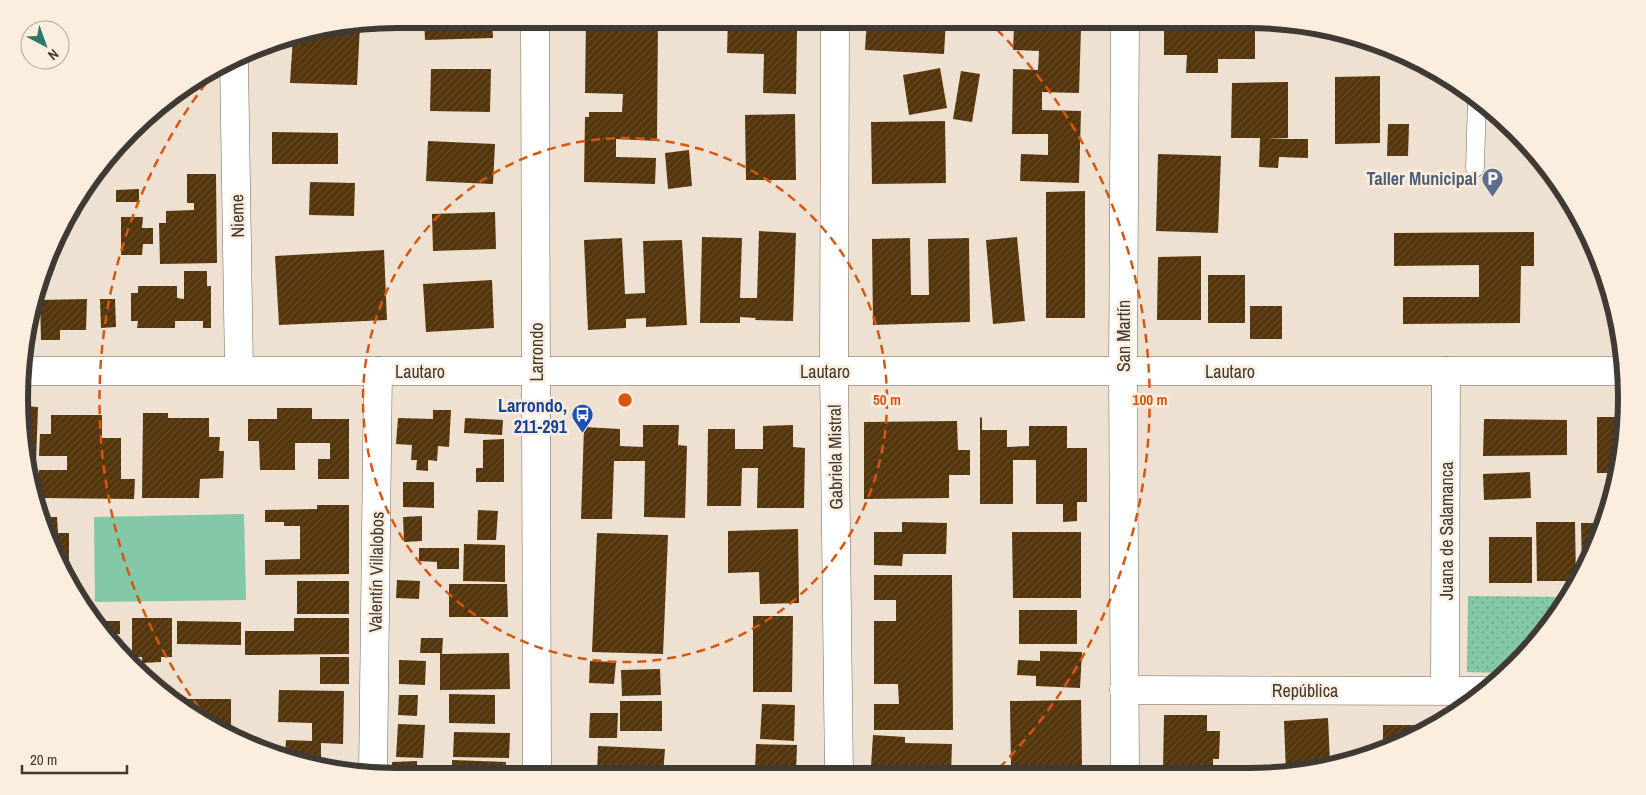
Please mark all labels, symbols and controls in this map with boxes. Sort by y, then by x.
north arrow [20,20,70,70]
text: N [44,45,63,64]
place label: Taller Municipal [1367,166,1477,191]
parking icon: Taller Municipal [1481,166,1505,197]
street label: Nieme [224,194,250,238]
street label: San Martín [1111,300,1136,372]
street label: Larrondo [524,322,549,382]
street label: Lautaro [395,359,445,384]
street label: Lautaro [800,359,850,384]
street label: Lautaro [1205,359,1255,384]
text: 50 m [873,389,901,410]
text: 100 m [1133,389,1167,410]
centre of rings [616,391,634,409]
place label: Larrondo, 211-291 [498,393,568,439]
bus stop icon: Larrondo, 211-291 [571,403,595,434]
street label: Gabriela Mistral [822,404,848,510]
street label: Juana de Salamanca [1434,462,1459,600]
street label: Valentín Villalobos [362,511,390,633]
street label: República [1272,678,1338,703]
scale bar [22,742,128,774]
text: 20 m [30,749,57,770]

